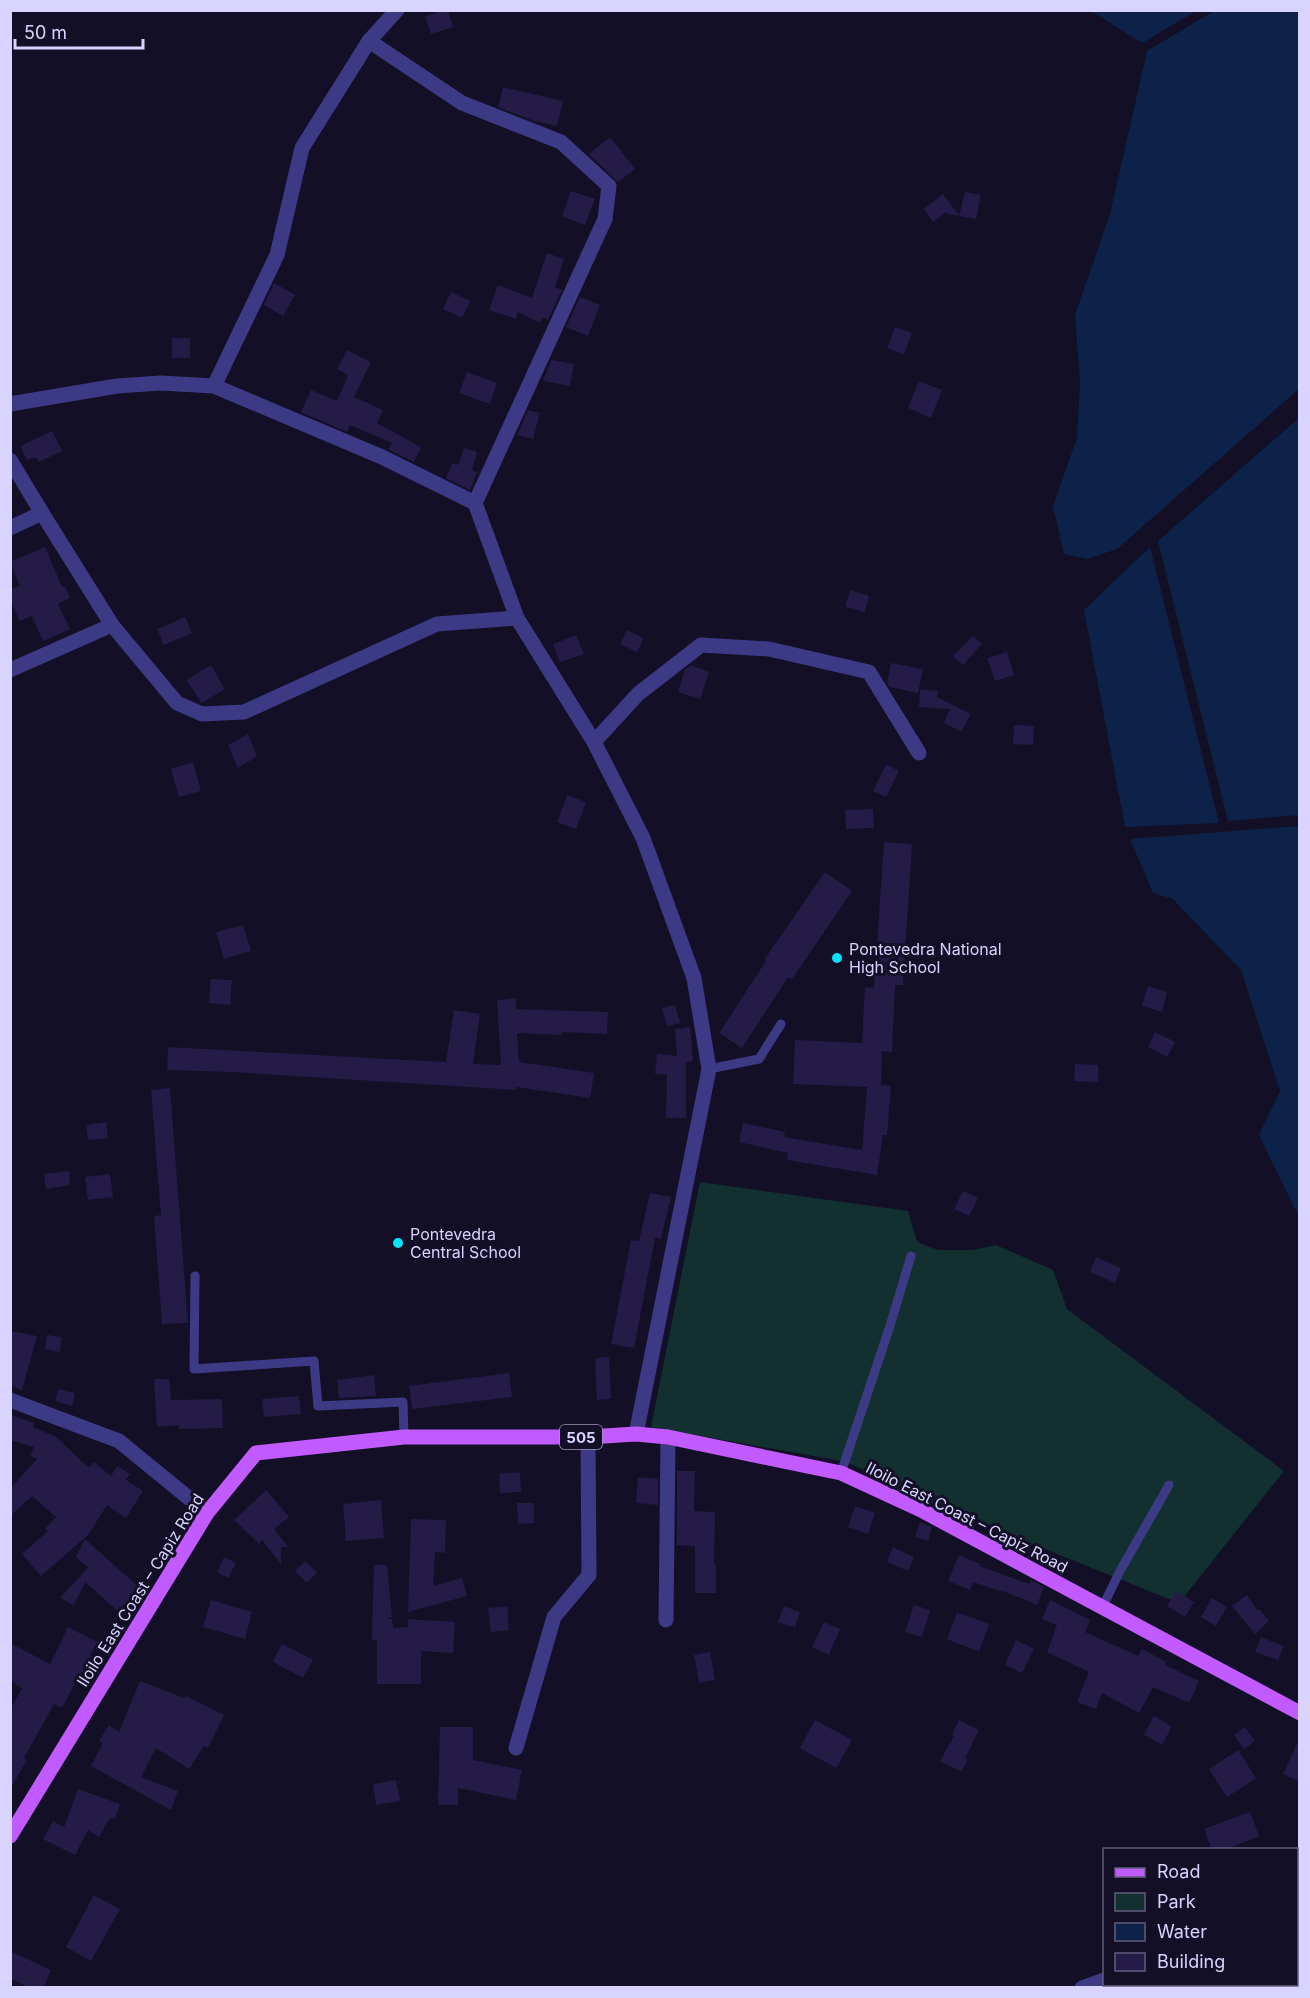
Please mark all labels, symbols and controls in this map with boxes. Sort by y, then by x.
scale bar [15,12,142,50]
text: 50 m [24,22,67,43]
place label: Pontevedra National High School [849,939,1002,977]
marker: Pontevedra National High School [830,951,844,965]
place label: Pontevedra Central School [410,1224,521,1262]
marker: Pontevedra Central School [391,1236,405,1250]
road number: 505 [560,1425,602,1449]
street label: Iloilo East Coast – Capiz Road [863,1457,1071,1577]
street label: Iloilo East Coast – Capiz Road [72,1490,208,1690]
legend [1103,1848,1298,1986]
text: Road [1157,1861,1200,1882]
text: Park [1157,1891,1196,1912]
text: Water [1157,1921,1207,1942]
text: Building [1157,1951,1225,1972]

